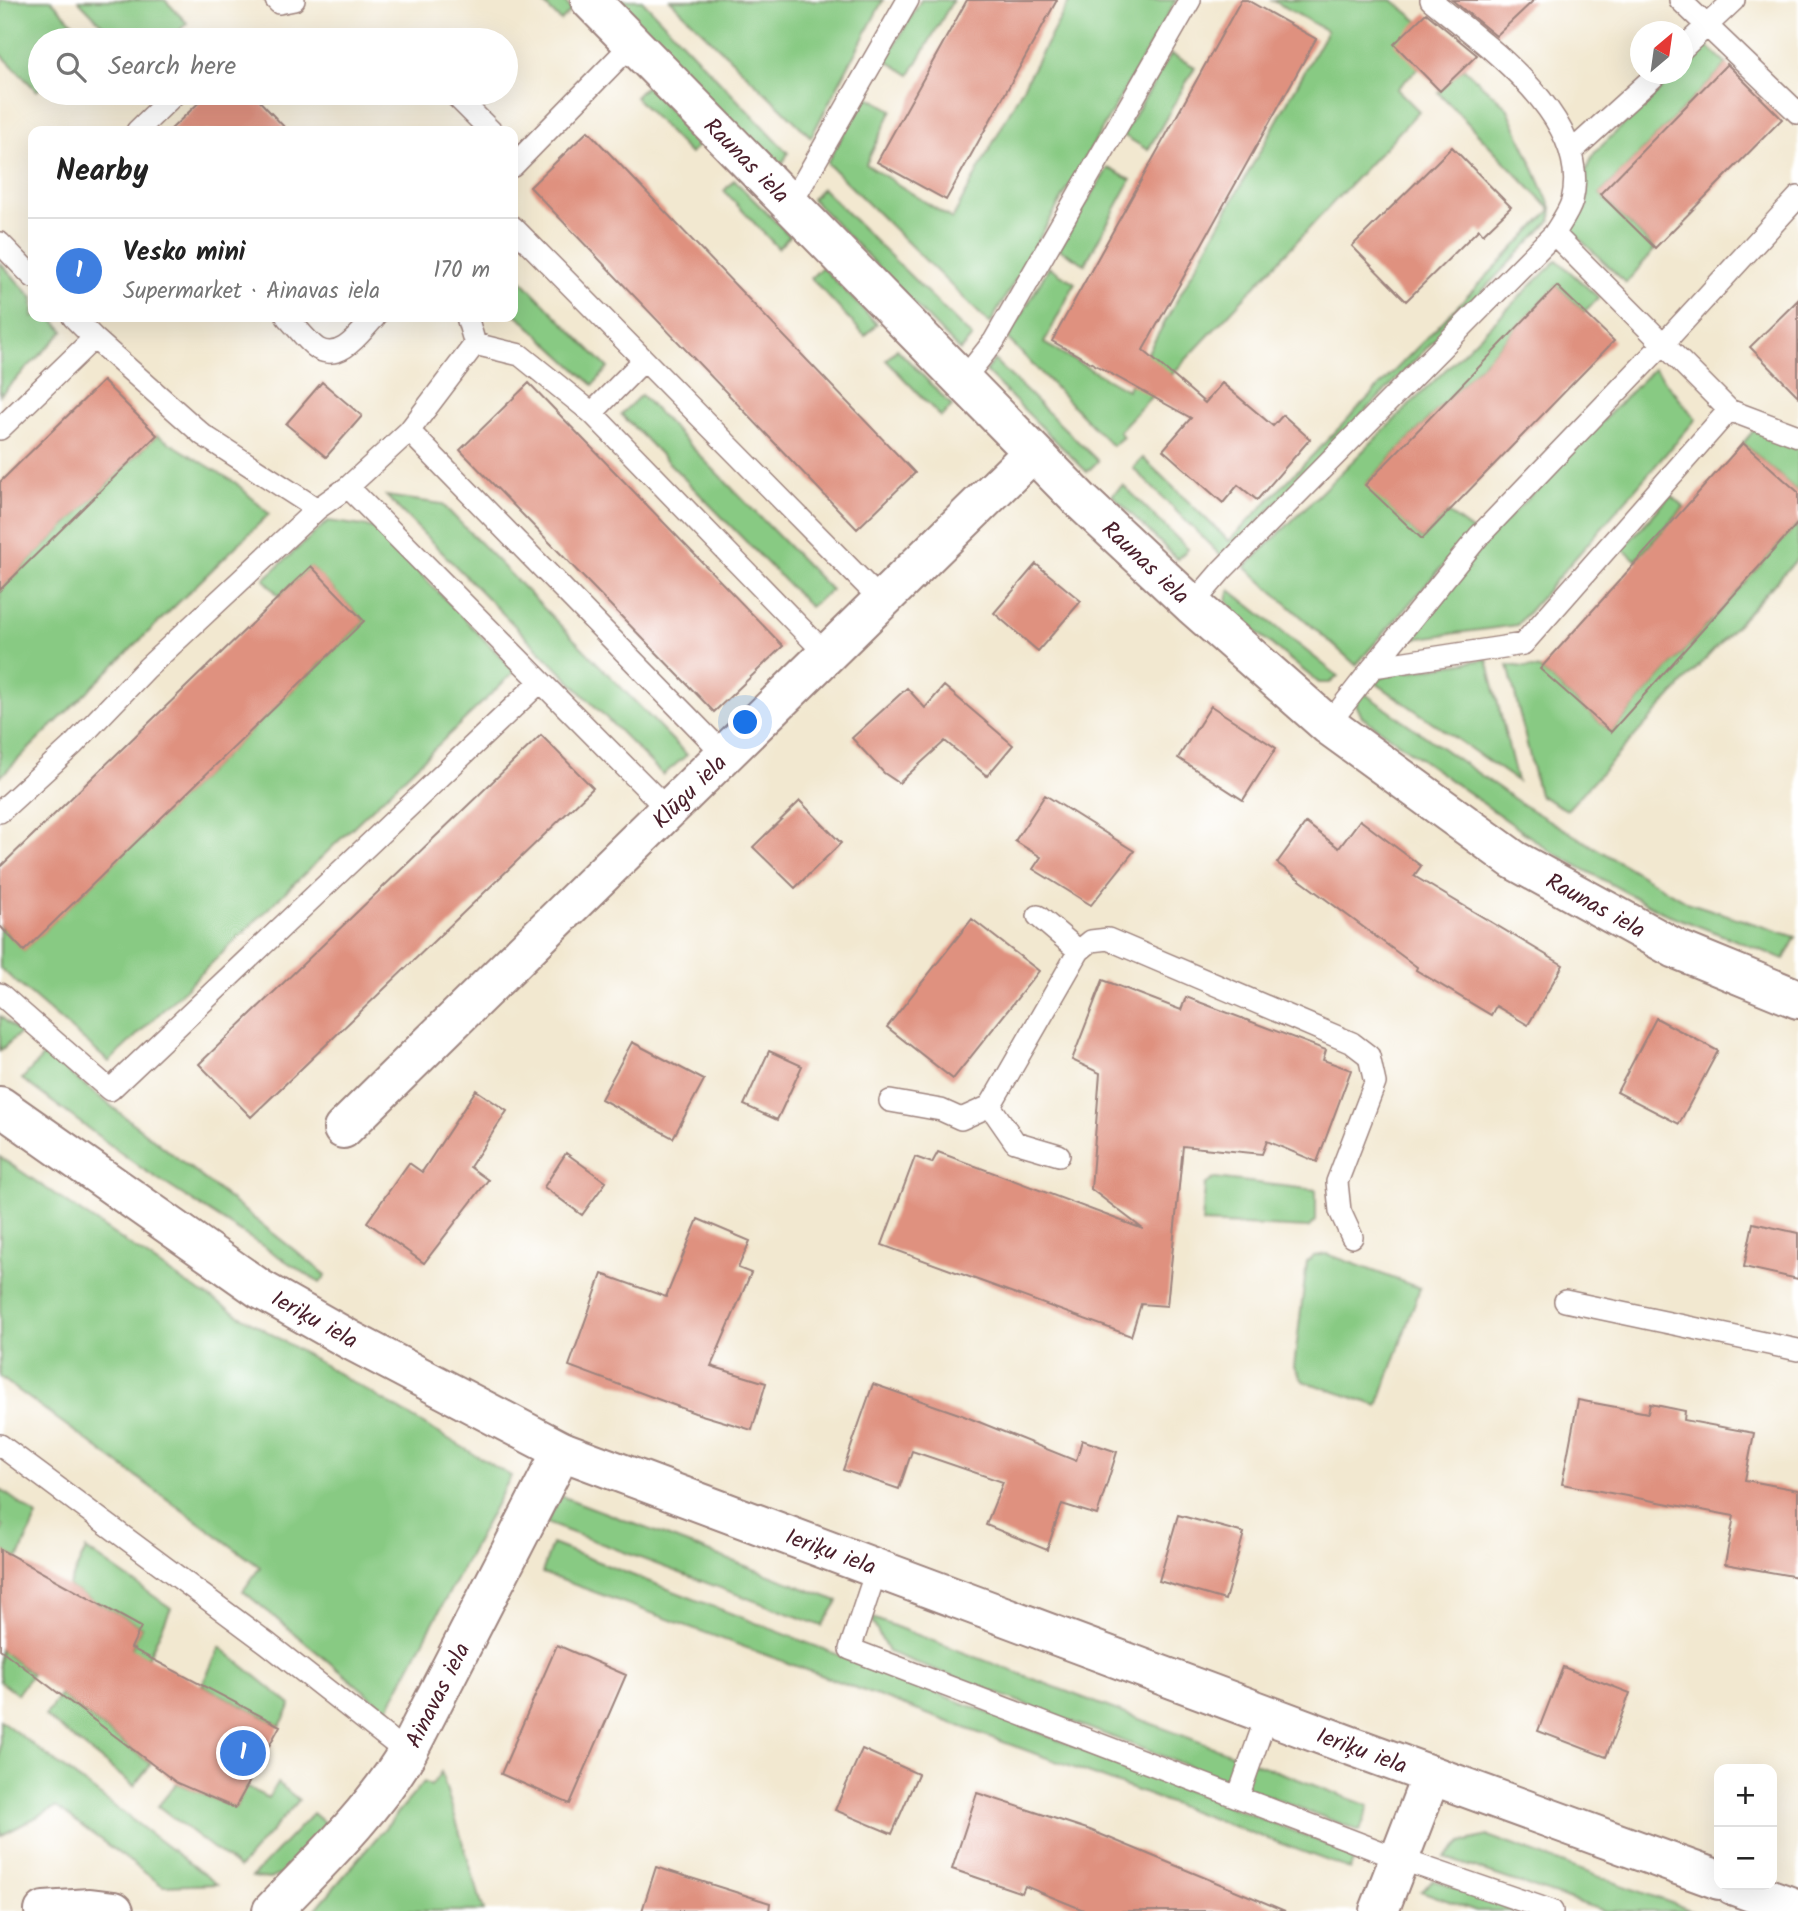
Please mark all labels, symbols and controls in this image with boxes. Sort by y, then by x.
north arrow [1630,21,1693,84]
search box [28,28,518,105]
text: Search here [108,46,236,88]
icon: search [52,48,90,86]
street label: Raunas iela [694,110,797,213]
text: Nearby [56,148,148,196]
text: Vesko mini [123,232,246,274]
text: 1 [76,253,82,289]
text: 170 m [433,253,490,289]
text: Supermarket · Ainavas iela [123,274,380,310]
street label: Raunas iela [1092,513,1197,614]
your location [728,705,762,739]
street label: Klūgu iela [645,747,736,838]
street label: Raunas iela [1538,864,1652,949]
street label: Ieriķu iela [264,1282,364,1359]
street label: Ieriķu iela [780,1520,881,1586]
street label: Ainavas iela [397,1637,481,1755]
street label: Ieriķu iela [1311,1719,1412,1785]
pin: 1 [220,1727,266,1779]
map controls [1714,1764,1777,1890]
button: + [1714,1764,1777,1827]
button: − [1714,1827,1777,1890]

